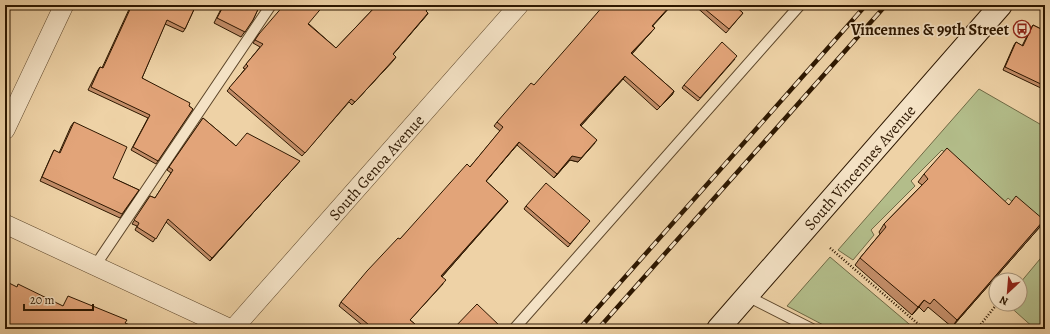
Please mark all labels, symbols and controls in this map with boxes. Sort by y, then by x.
place label: Vincennes & 99th Street [850,19,1010,41]
bus stop icon: Vincennes & 99th Street [1012,19,1032,39]
street label: South Vincennes Avenue [799,100,921,235]
street label: South Genoa Avenue [324,110,429,225]
north arrow [988,272,1028,312]
scale bar [24,286,93,312]
text: 20 m [30,292,54,308]
text: N [997,292,1011,309]

